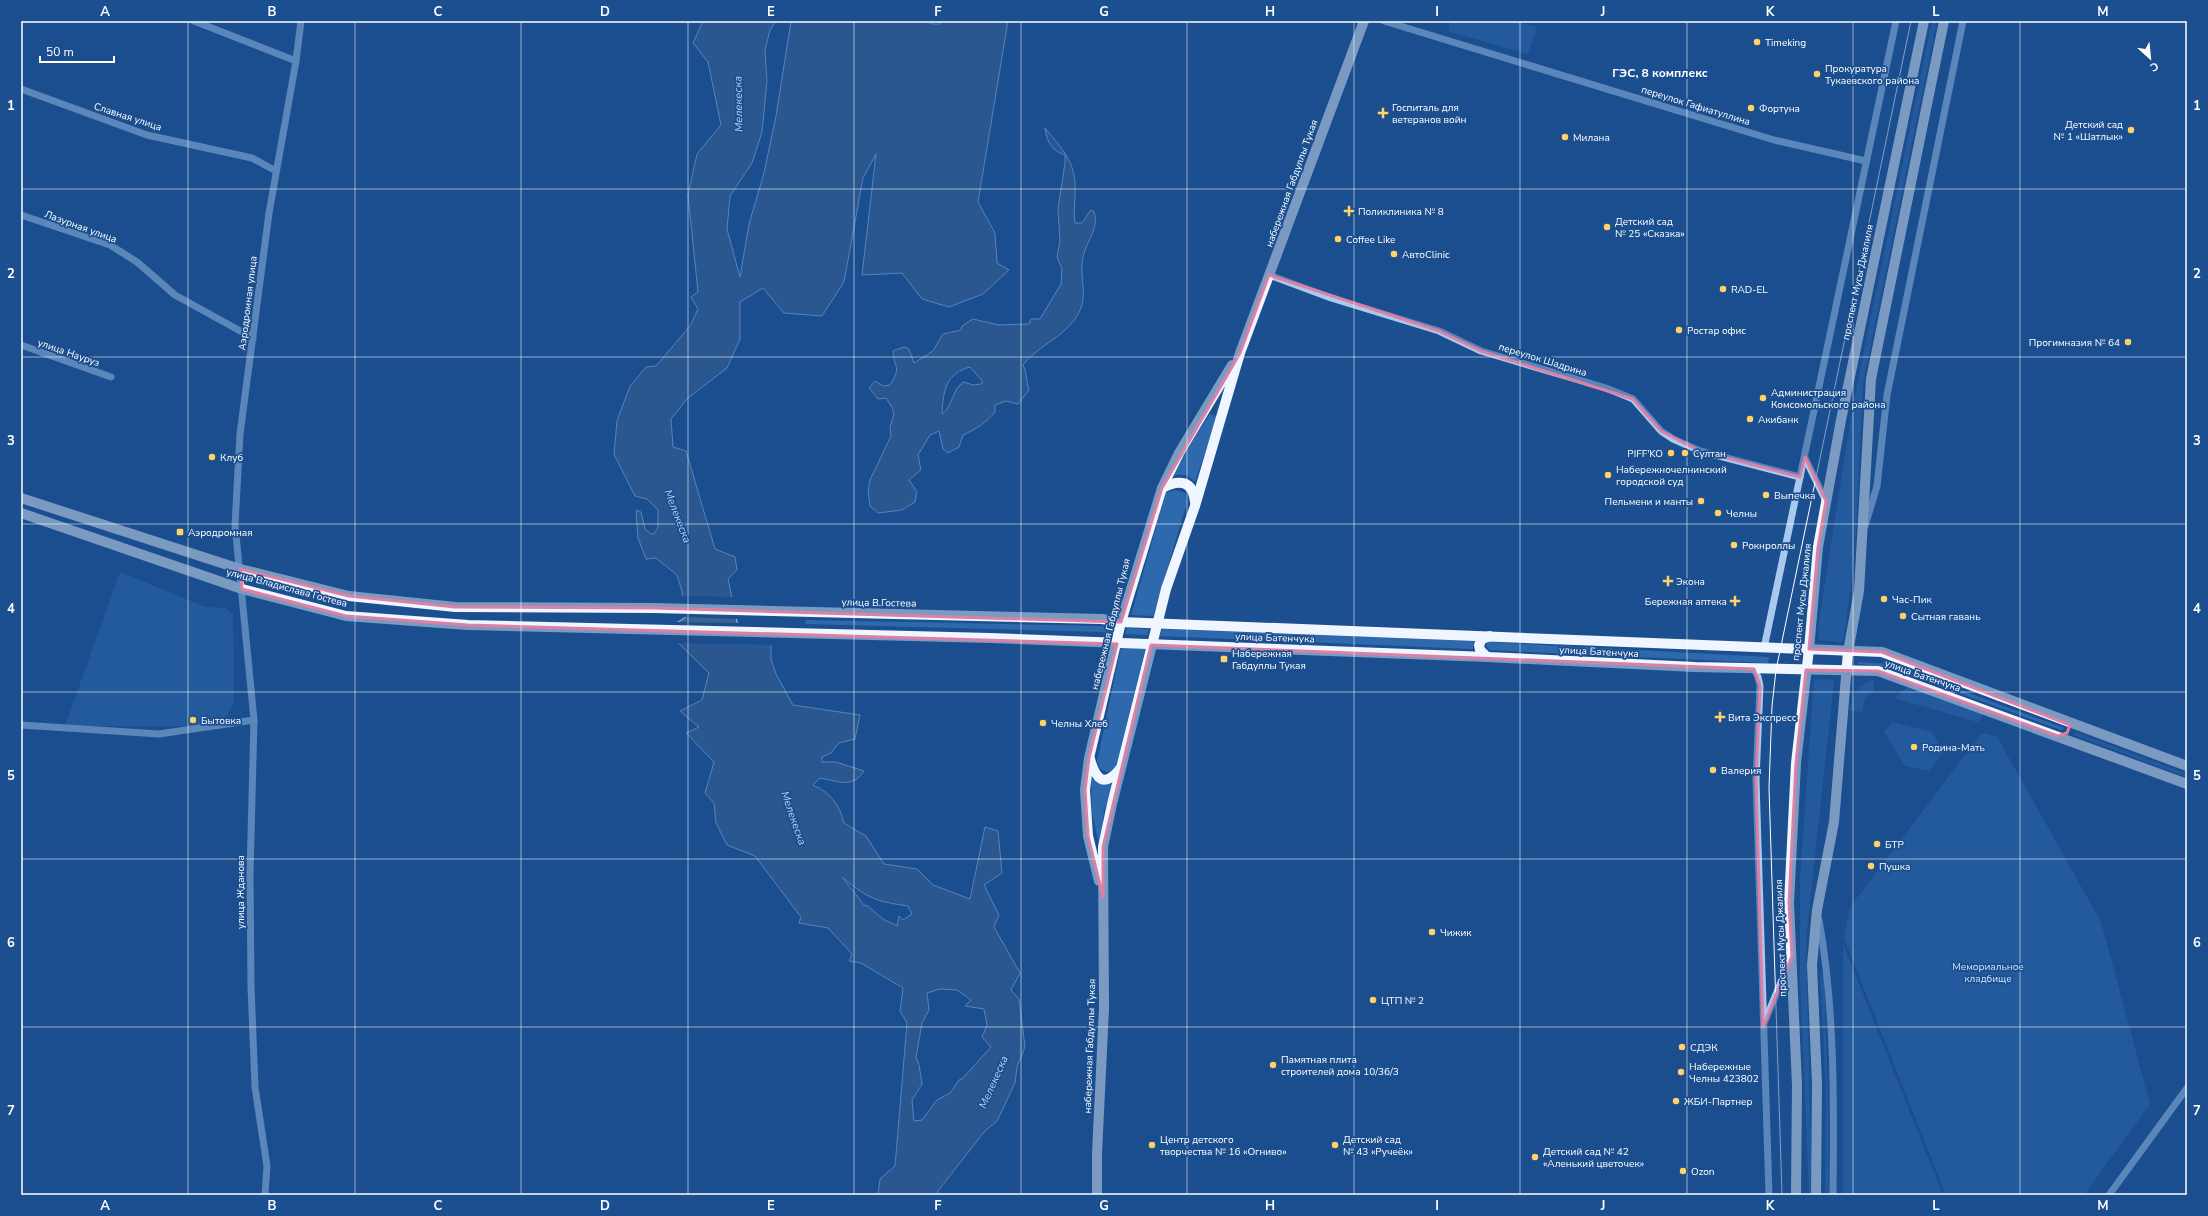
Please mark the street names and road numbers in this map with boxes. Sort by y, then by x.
street label: переулок Гафиатуллина [1639,83,1752,129]
street label: Славная улица [92,99,163,134]
street label: набережная Габдуллы Тукая [1262,118,1322,249]
street label: Лазурная улица [43,207,119,247]
street label: проспект Мусы Джалиля [1839,223,1877,341]
street label: Аэродромная улица [235,255,261,351]
street label: улица Науруз [36,336,102,370]
street label: переулок Шадрина [1497,340,1589,380]
street label: проспект Мусы Джалиля [1789,543,1815,661]
street label: набережная Габдуллы Тукая [1088,557,1134,691]
street label: улица Владислава Гостева [225,565,349,611]
street label: улица В.Гостева [841,595,916,611]
street label: улица Батенчука [1235,630,1315,646]
street label: улица Батенчука [1559,643,1639,661]
street label: улица Батенчука [1883,656,1963,696]
street label: улица Жданова [234,855,248,929]
street label: проспект Мусы Джалиля [1772,879,1790,997]
street label: набережная Габдуллы Тукая [1081,978,1099,1114]

